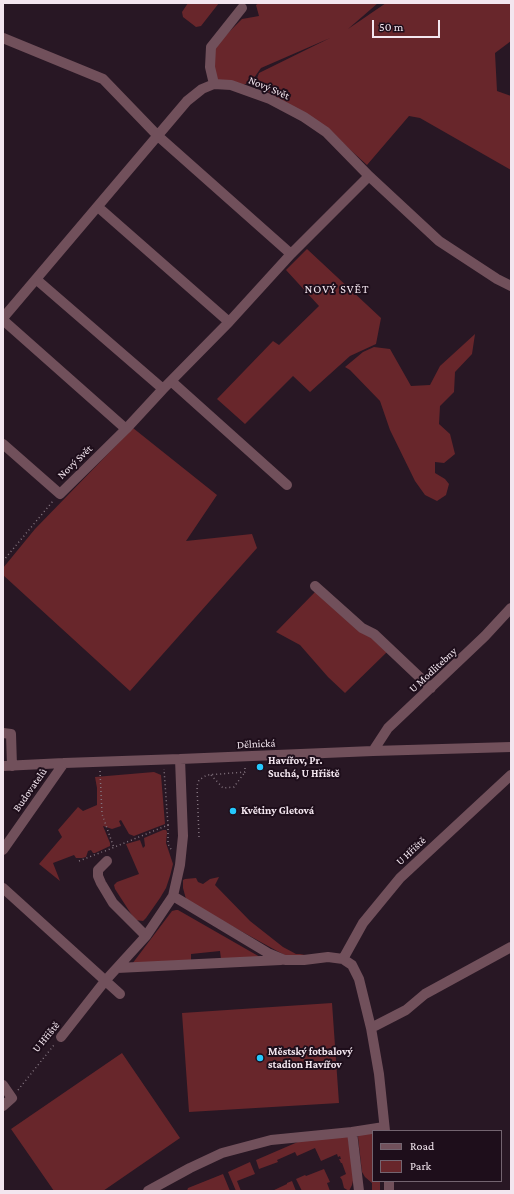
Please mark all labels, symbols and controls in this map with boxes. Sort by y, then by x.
scale bar [374,12,442,38]
text: 50 m [379,20,403,34]
street label: Nový Svět [246,73,292,103]
district label: NOVÝ SVĚT [304,282,370,296]
street label: Nový Svět [55,442,95,482]
street label: U Modlitebny [406,645,460,695]
street label: Dělnická [236,736,276,752]
place label: Havířov, Pr. Suchá, U Hřiště [268,754,340,780]
marker: Havířov, Pr. Suchá, U Hřiště [255,762,265,772]
street label: Budovatelů [10,766,50,814]
place label: Květiny Gletová [241,804,314,818]
marker: Květiny Gletová [228,806,238,816]
street label: U Hřiště [393,834,429,868]
street label: U Hřiště [30,1019,62,1055]
place label: Městský fotbalový stadion Havířov [268,1045,353,1071]
marker: Městský fotbalový stadion Havířov [255,1053,265,1063]
legend [372,1130,502,1182]
text: Road [410,1139,434,1153]
text: Park [410,1159,431,1173]

